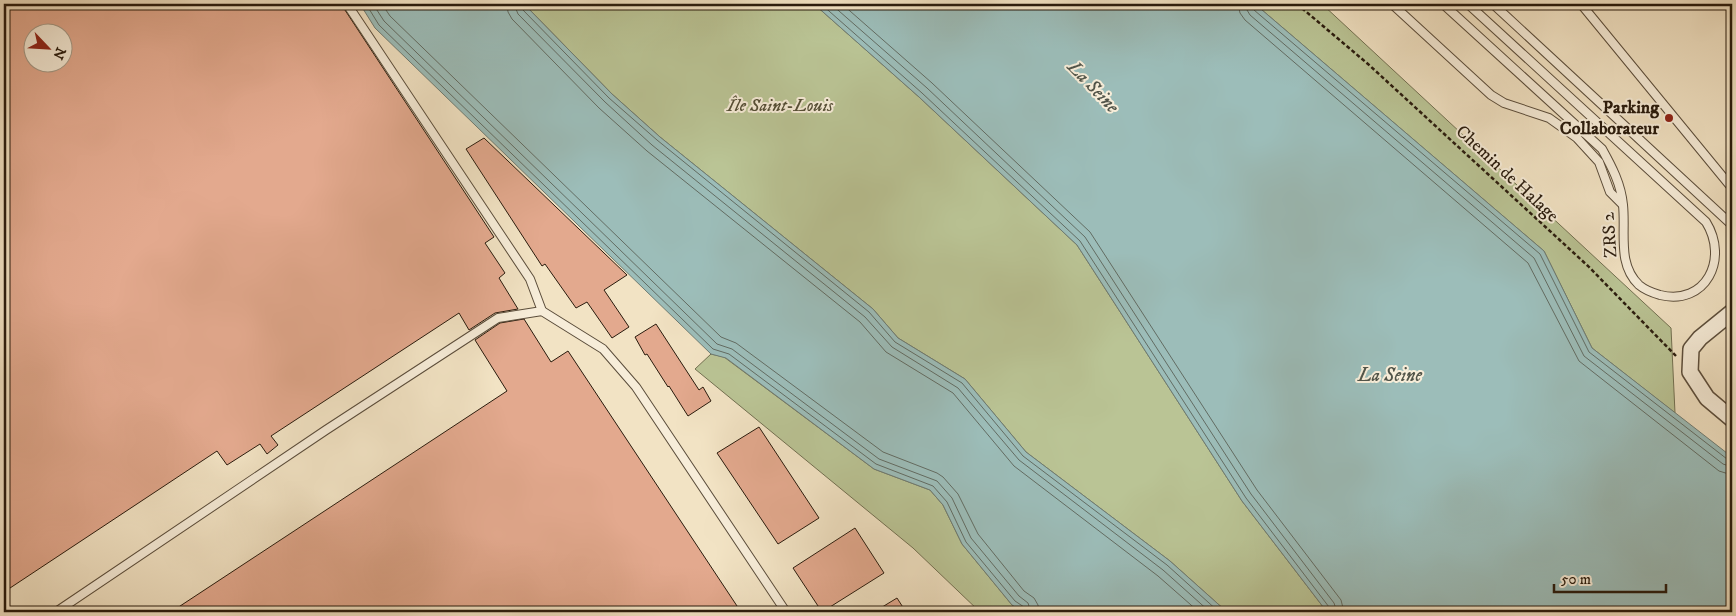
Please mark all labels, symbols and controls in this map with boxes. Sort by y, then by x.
north arrow [22,22,72,72]
text: N [48,44,69,63]
water label: La Seine [1062,55,1124,118]
park label: Île Saint-Louis [726,95,833,117]
place label: Parking Collaborateur [1560,97,1660,140]
marker: Parking Collaborateur [1663,112,1675,124]
street label: Chemin de Halage [1451,121,1563,227]
street label: ZRS 2 [1597,211,1623,259]
water label: La Seine [1357,364,1423,387]
scale bar [1554,561,1666,593]
text: 50 m [1561,570,1591,589]

